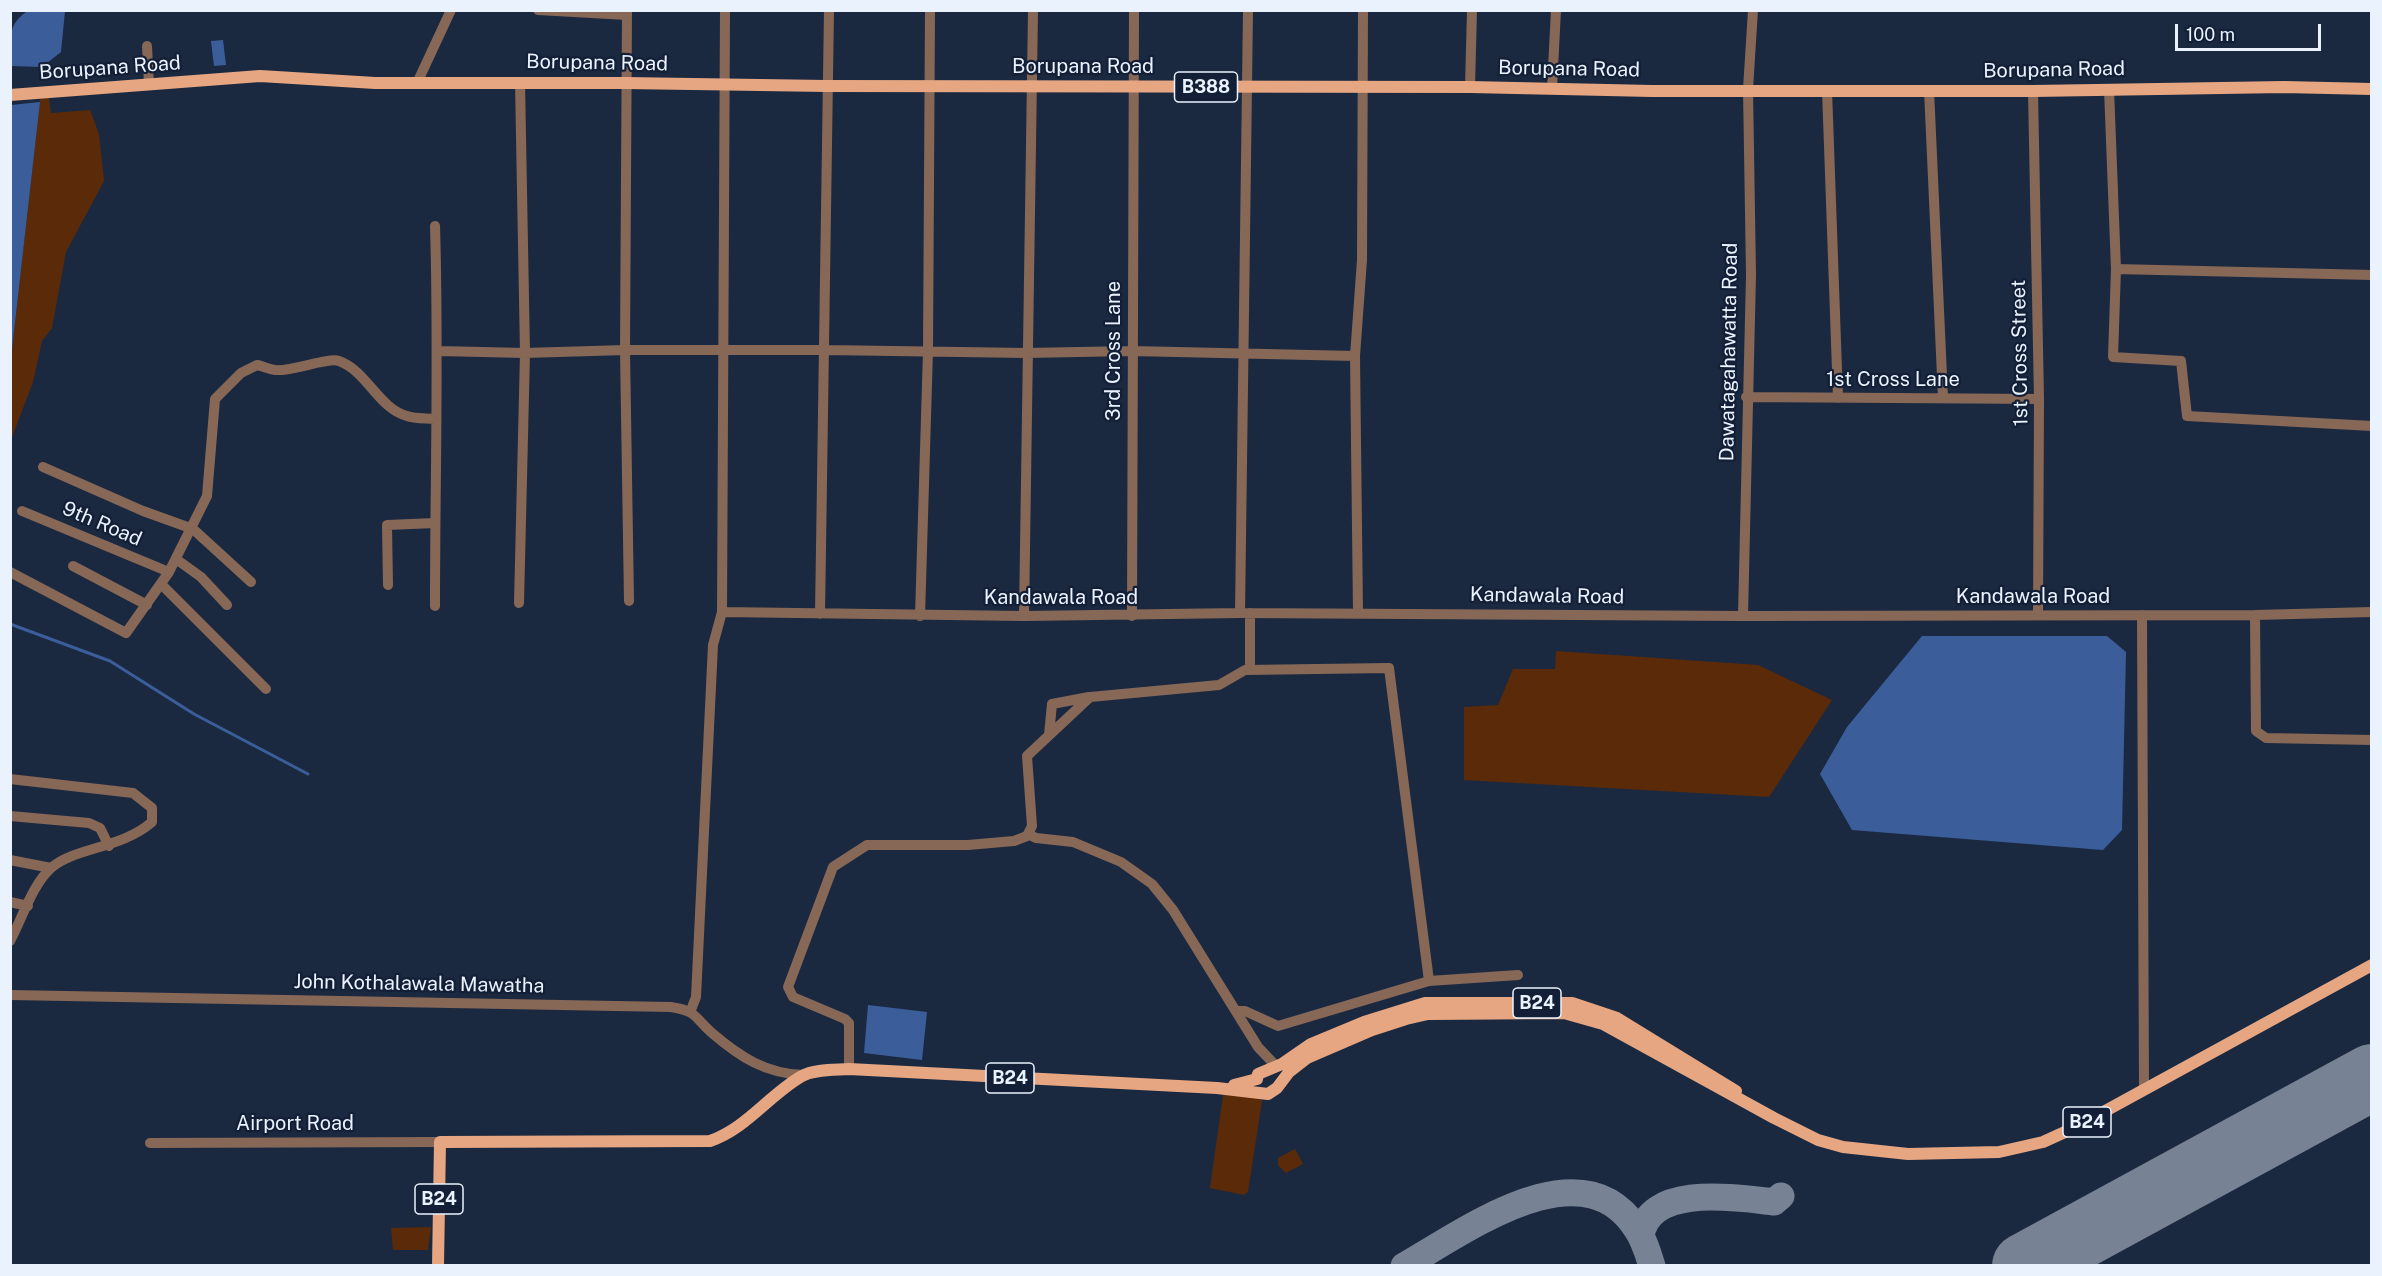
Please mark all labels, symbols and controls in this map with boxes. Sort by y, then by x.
scale bar [2178,12,2324,50]
text: 100 m [2186,24,2235,45]
street label: Borupana Road [526,50,668,76]
street label: Borupana Road [38,51,182,85]
street label: Borupana Road [1012,55,1154,79]
street label: Borupana Road [1498,56,1640,82]
street label: Borupana Road [1983,57,2125,83]
road number: B388 [1174,72,1238,102]
street label: Dawatagahawatta Road [1715,243,1743,461]
street label: 1st Cross Street [2007,279,2033,427]
street label: 3rd Cross Lane [1102,281,1126,421]
street label: 1st Cross Lane [1826,368,1960,392]
street label: 9th Road [59,497,145,551]
street label: Kandawala Road [1470,583,1624,609]
street label: Kandawala Road [1956,585,2110,609]
street label: Kandawala Road [984,586,1138,610]
street label: John Kothalawala Mawatha [293,970,545,998]
road number: B24 [1513,988,1561,1018]
road number: B24 [986,1063,1034,1093]
road number: B24 [2063,1107,2111,1137]
street label: Airport Road [236,1112,354,1136]
road number: B24 [415,1184,463,1214]

